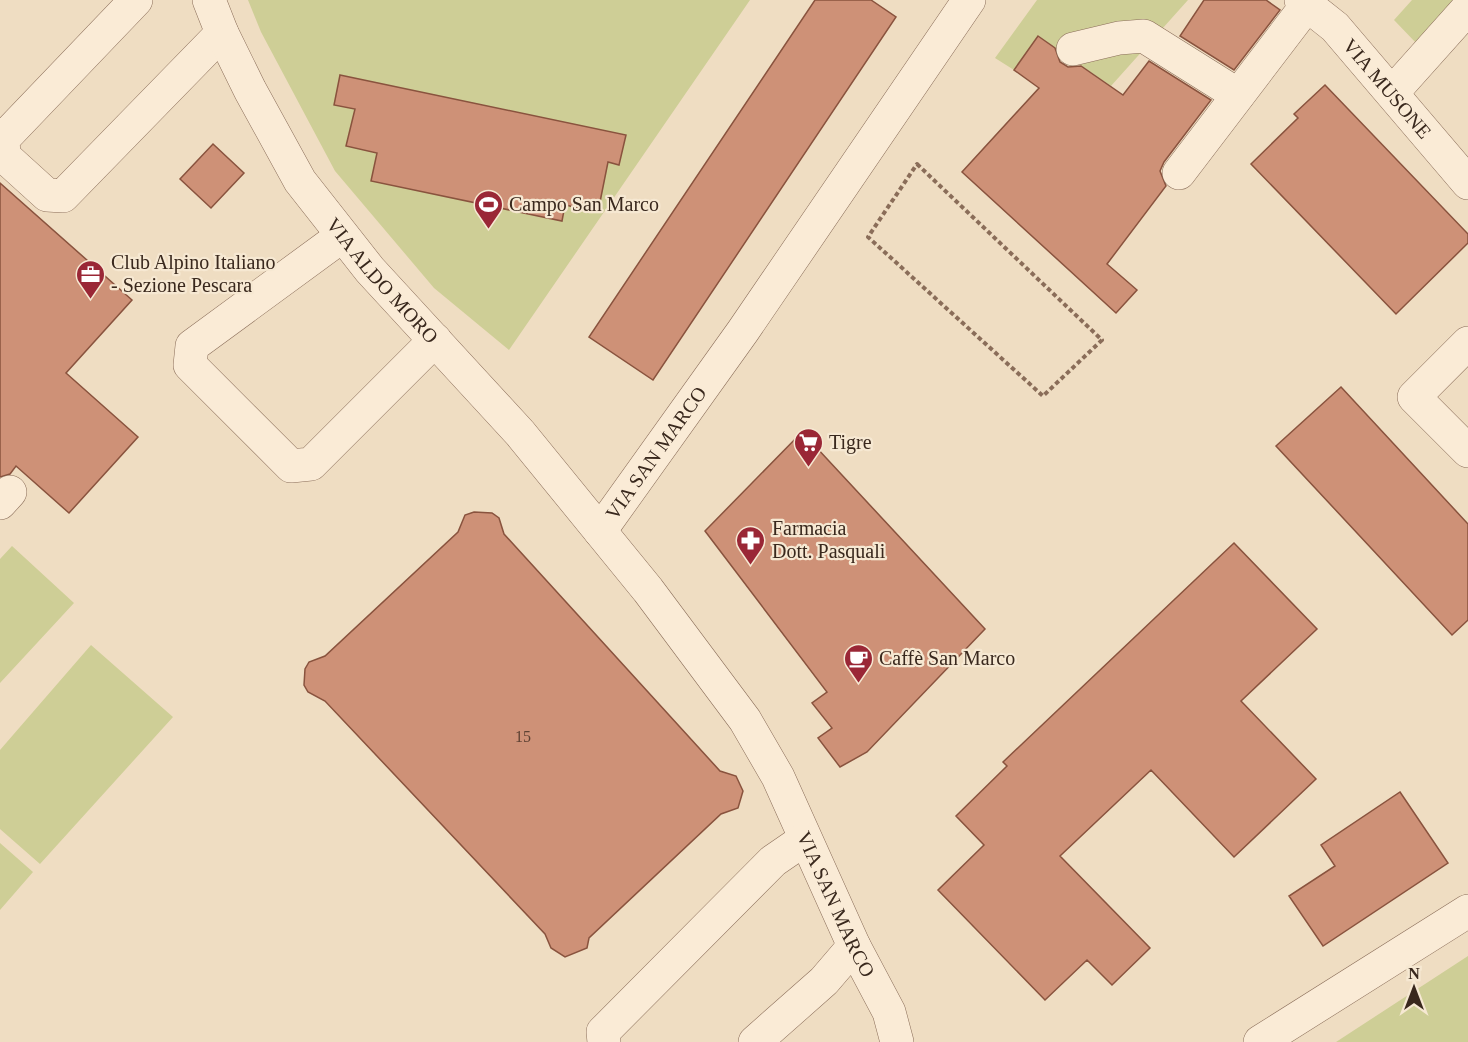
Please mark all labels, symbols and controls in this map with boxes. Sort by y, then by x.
street label: VIA MUSONE [1339,34,1436,143]
sports icon: Campo San Marco [472,188,504,230]
place label: Campo San Marco [509,193,659,216]
street label: VIA ALDO MORO [322,213,443,348]
place label: Club Alpino Italiano - Sezione Pescara [111,251,275,296]
office icon: Club Alpino Italiano - Sezione Pescara [74,258,106,300]
street label: VIA SAN MARCO [601,382,711,524]
supermarket icon: Tigre [792,426,824,468]
place label: Tigre [829,431,872,454]
place label: Farmacia Dott. Pasquali [772,517,886,563]
pharmacy icon: Farmacia Dott. Pasquali [735,524,767,566]
cafe icon: Caffè San Marco [842,642,874,684]
place label: Caffè San Marco [879,647,1015,669]
house number: 15 [515,728,531,745]
street label: VIA SAN MARCO [793,828,879,981]
north arrow [1384,958,1444,1018]
text: N [1408,965,1420,982]

